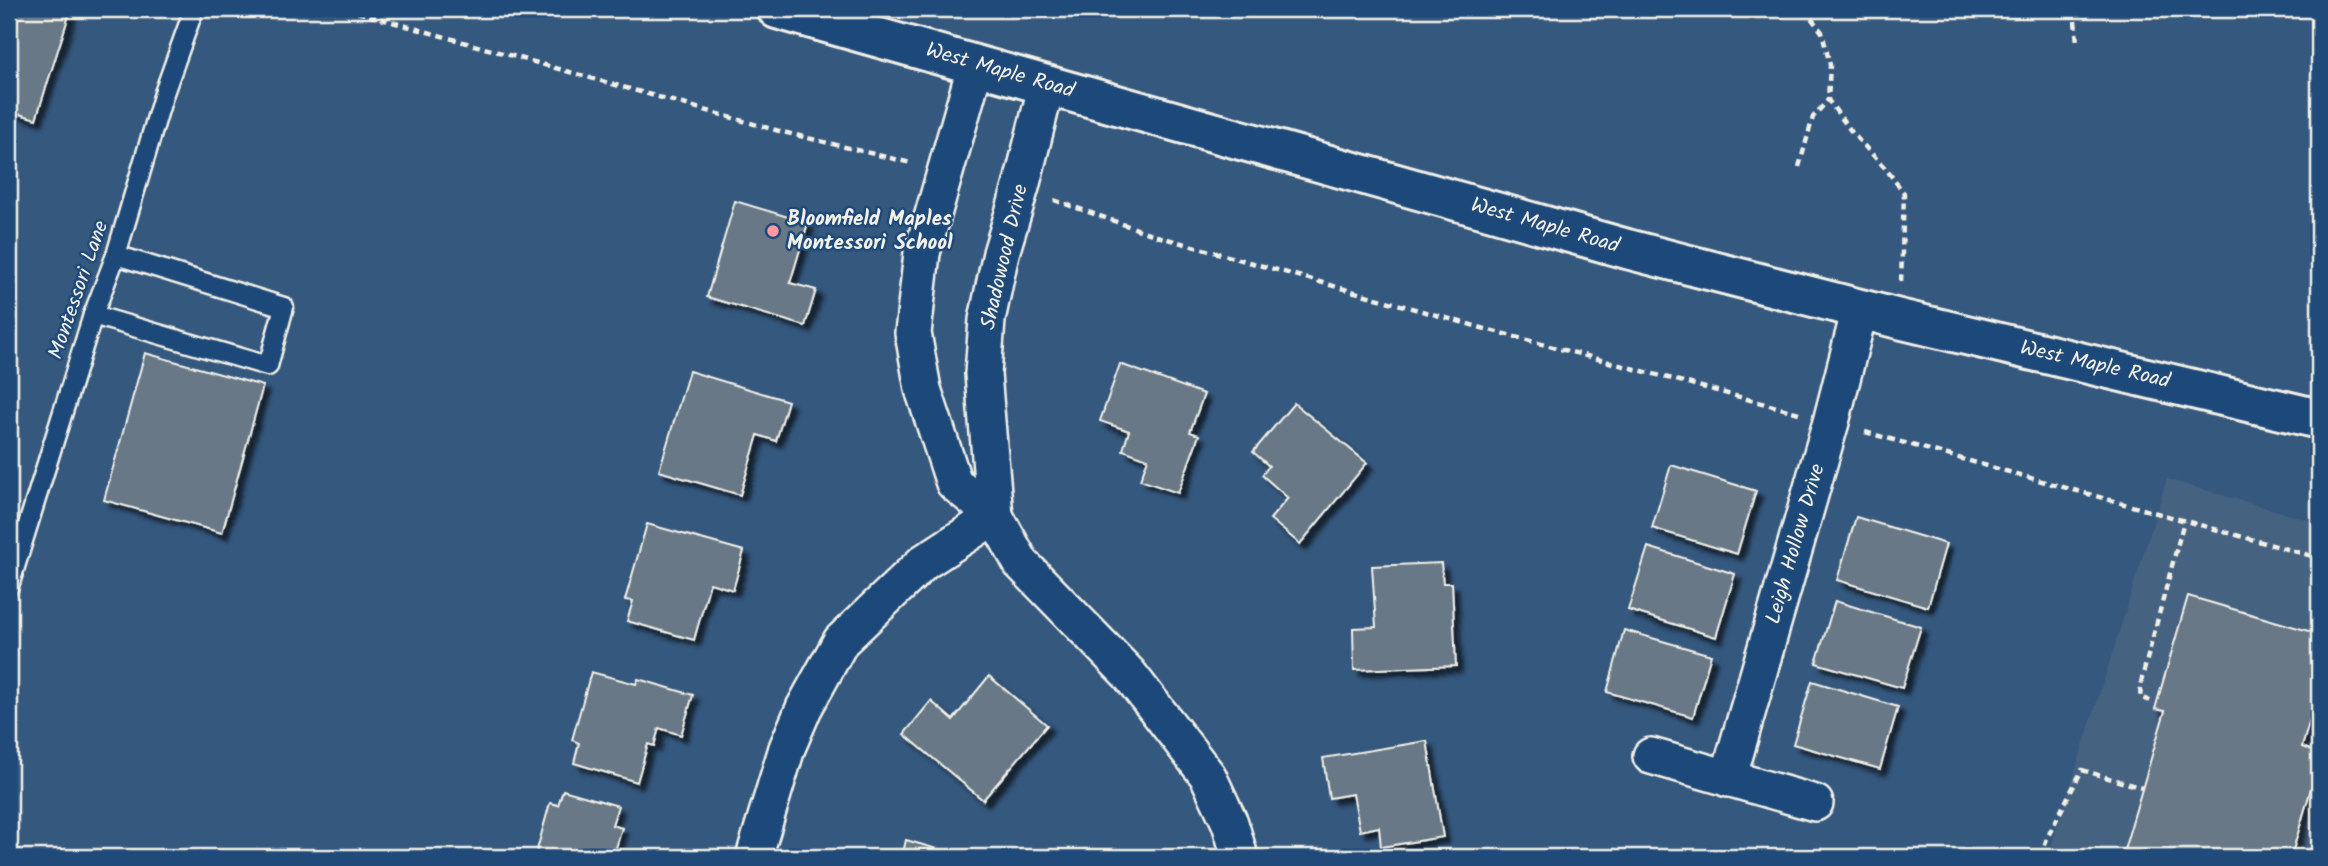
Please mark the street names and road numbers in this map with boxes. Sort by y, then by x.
street label: West Maple Road [922,34,1079,108]
street label: Shadowood Drive [972,181,1038,333]
street label: West Maple Road [1467,189,1624,263]
street label: Montessori Lane [40,216,118,364]
street label: West Maple Road [2017,332,2174,398]
street label: Leigh Hollow Drive [1757,459,1835,628]

